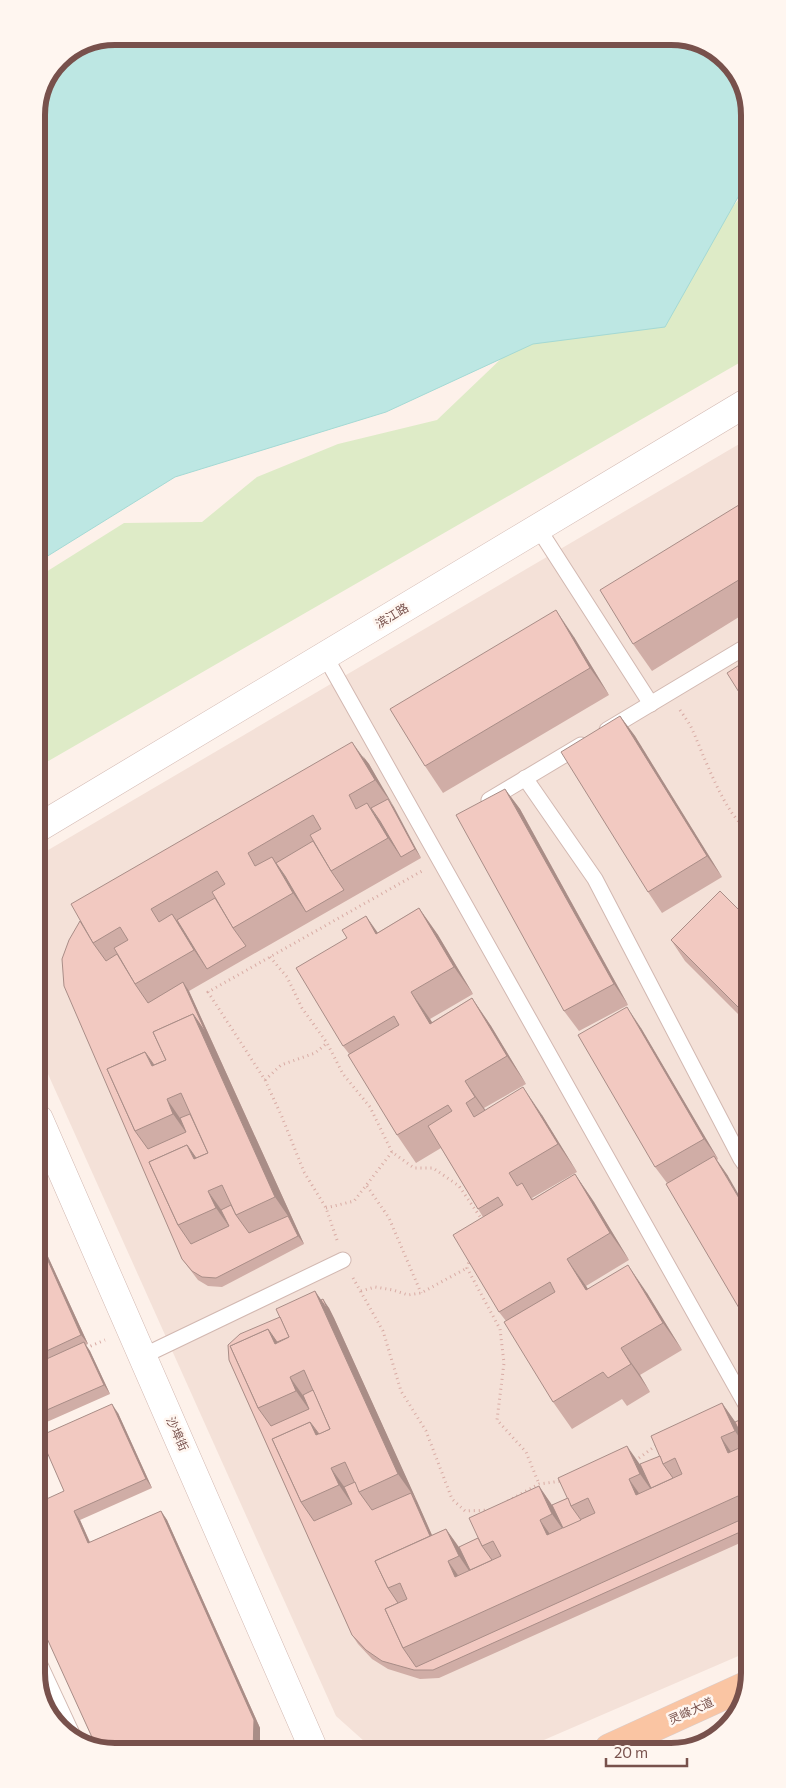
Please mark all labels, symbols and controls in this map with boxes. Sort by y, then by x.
street label: 滨江路 [372,600,411,630]
street label: 沙埠街 [164,1414,192,1453]
street label: 灵峰大道 [666,1694,715,1726]
scale bar [606,1736,687,1768]
text: 20 m [614,1743,648,1761]

